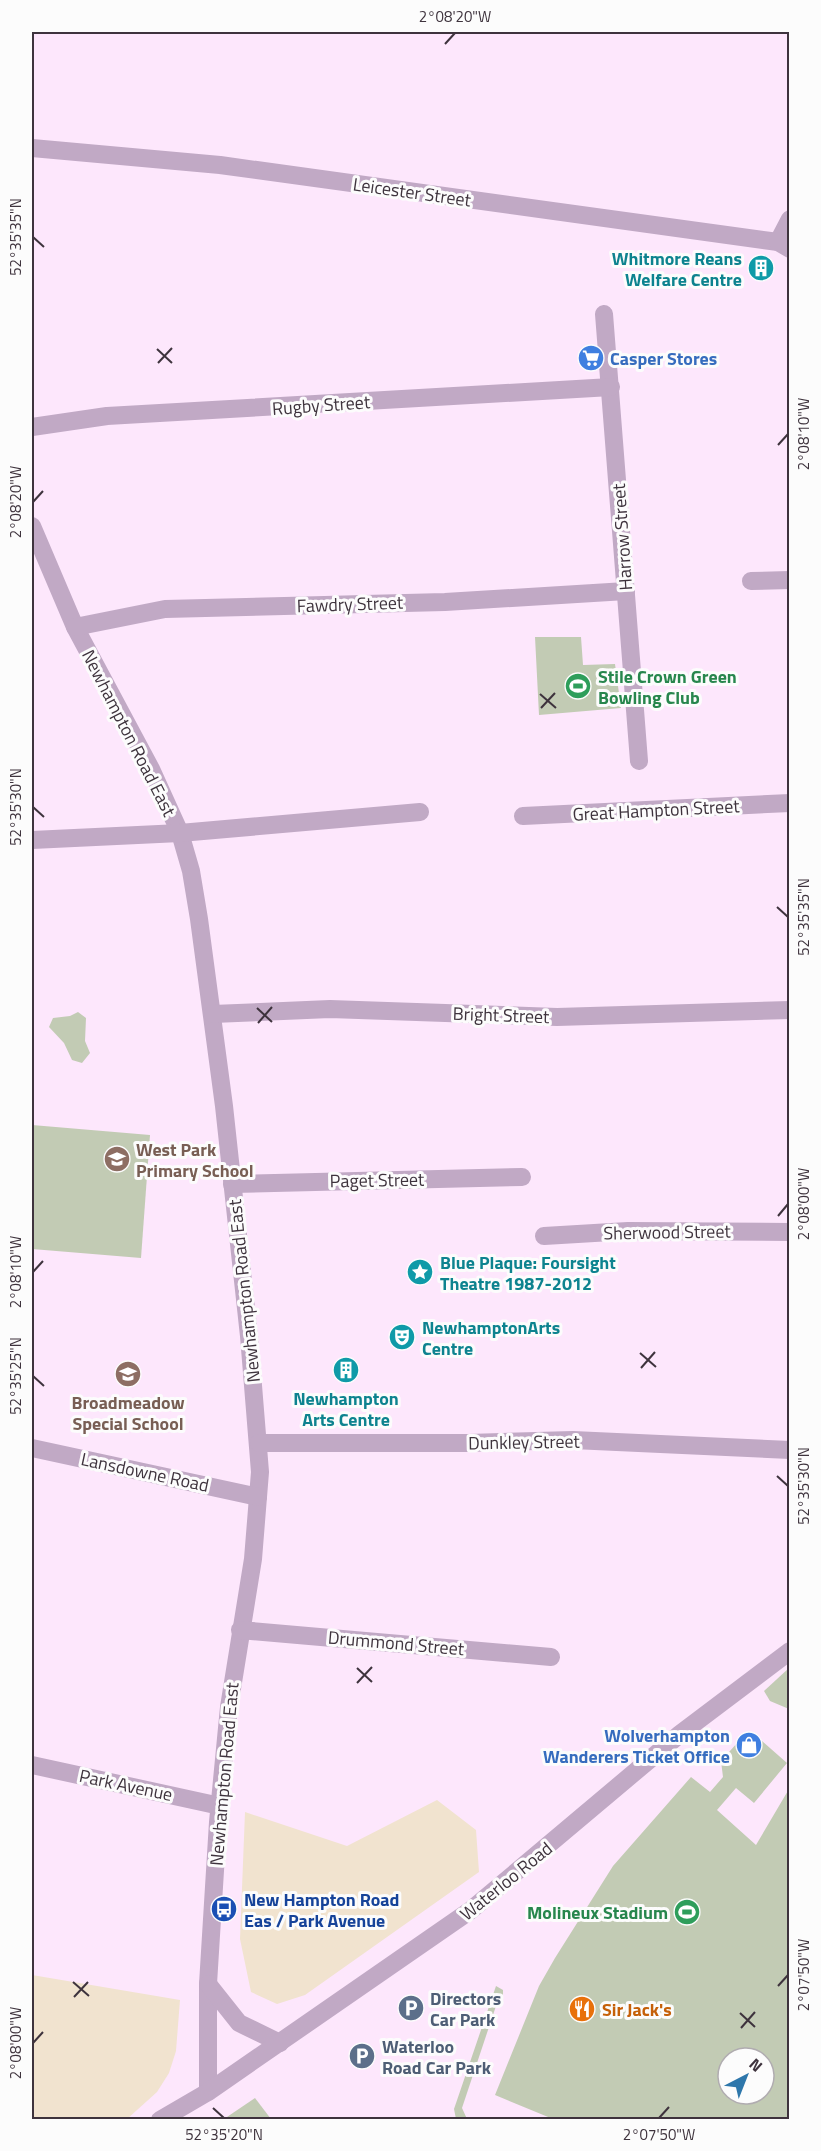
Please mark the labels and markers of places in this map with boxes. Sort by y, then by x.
place label: Whitmore Reans Welfare Centre [612,245,742,293]
building icon: Whitmore Reans Welfare Centre [746,253,776,283]
supermarket icon: Casper Stores [576,343,606,373]
place label: Casper Stores [610,345,717,372]
place label: Stile Crown Green Bowling Club [598,663,737,711]
sports icon: Stile Crown Green Bowling Club [563,671,593,701]
place label: West Park Primary School [136,1136,254,1184]
school or university icon: West Park Primary School [102,1144,132,1174]
place label: Blue Plaque: Foursight Theatre 1987-2012 [440,1249,616,1297]
place icon: Blue Plaque: Foursight Theatre 1987-2012 [405,1257,435,1287]
place label: NewhamptonArts Centre [422,1314,560,1362]
theatre icon: NewhamptonArts Centre [387,1322,417,1352]
building icon: Newhampton Arts Centre [331,1355,361,1385]
school or university icon: Broadmeadow Special School [113,1359,143,1389]
place label: Newhampton Arts Centre [293,1385,399,1433]
place label: Broadmeadow Special School [71,1389,185,1437]
place label: Wolverhampton Wanderers Ticket Office [543,1722,730,1770]
shop icon: Wolverhampton Wanderers Ticket Office [734,1730,764,1760]
place label: New Hampton Road Eas / Park Avenue [244,1886,399,1934]
bus stop icon: New Hampton Road Eas / Park Avenue [209,1894,239,1924]
sports icon: Molineux Stadium [672,1897,702,1927]
place label: Molineux Stadium [527,1899,668,1926]
place label: Directors Car Park [430,1985,501,2033]
parking icon: Directors Car Park [396,1993,426,2023]
restaurant icon: Sir Jack's [567,1994,597,2024]
place label: Sir Jack's [602,1996,672,2023]
place label: Waterloo Road Car Park [382,2033,492,2081]
parking icon: Waterloo Road Car Park [347,2041,377,2071]

